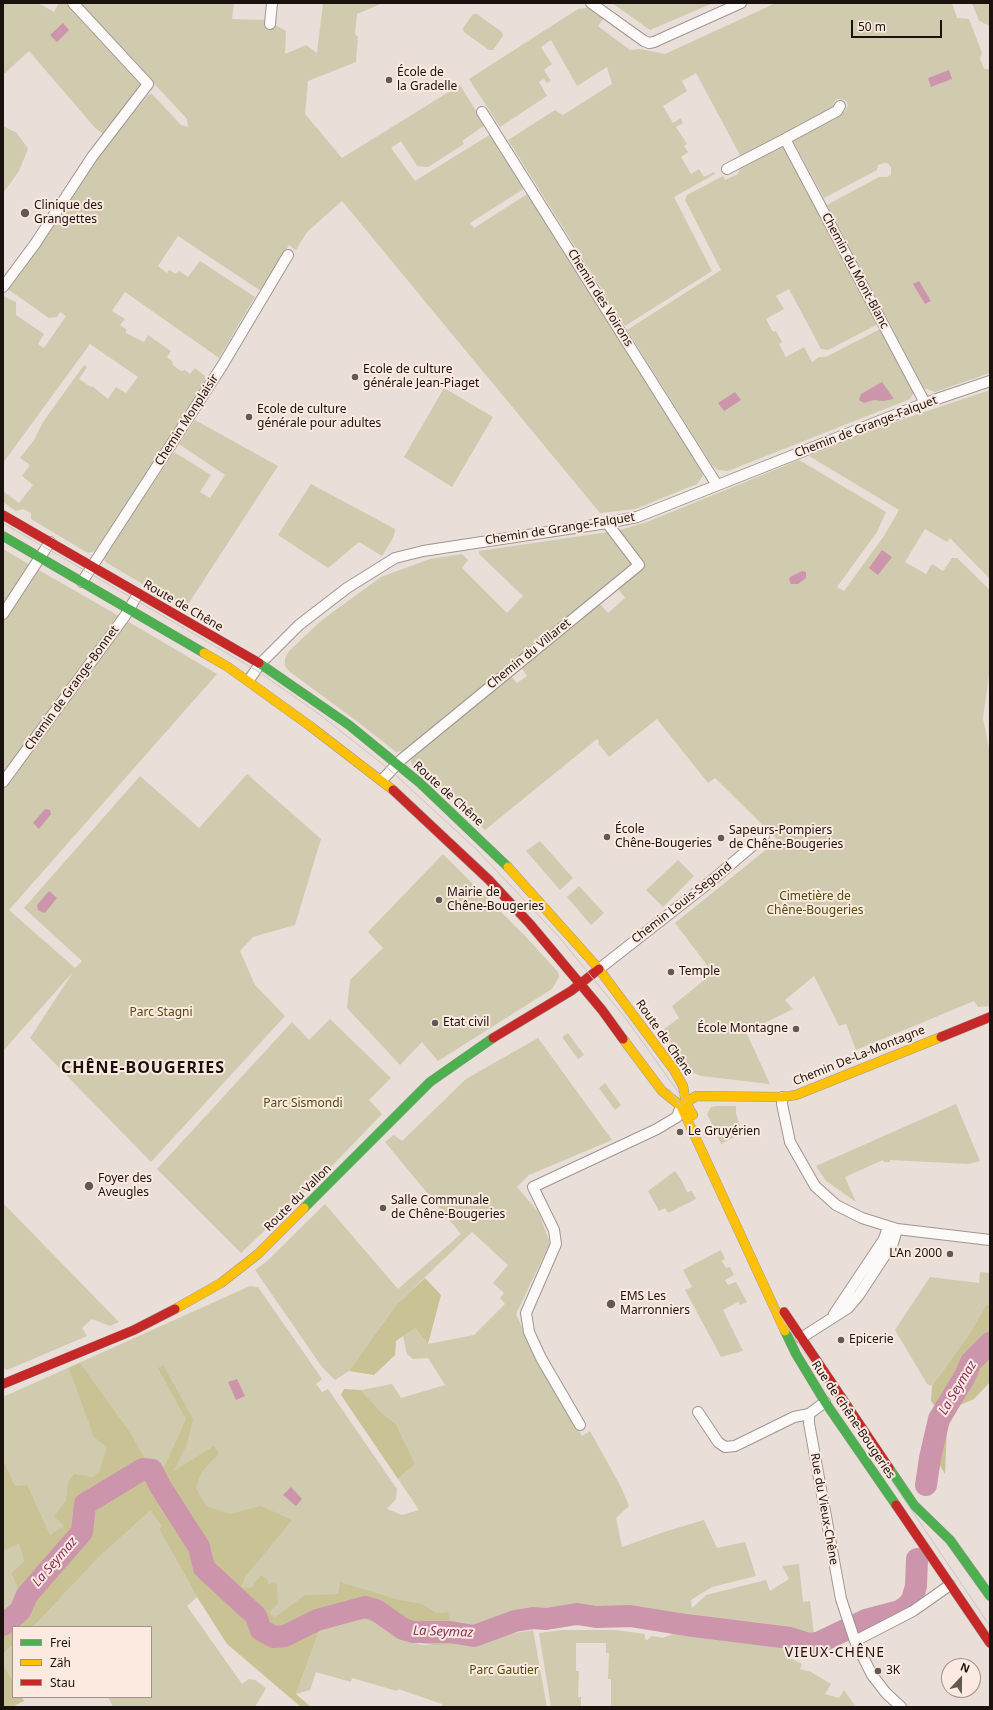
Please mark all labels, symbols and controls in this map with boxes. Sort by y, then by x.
scale bar [853,12,944,38]
text: 50 m [858,18,886,35]
place label: École de la Gradelle [397,66,457,94]
marker: École de la Gradelle [384,75,394,85]
place label: Clinique des Grangettes [34,199,103,227]
marker: Clinique des Grangettes [19,207,31,219]
street label: Chemin du Mont-Blanc [818,211,892,331]
street label: Chemin des Voirons [564,247,636,349]
place label: Ecole de culture générale Jean-Piaget [363,363,479,391]
street label: Chemin Monplaisir [152,372,222,468]
marker: Ecole de culture générale Jean-Piaget [350,372,360,382]
street label: Chemin de Grange-Falquet [793,393,939,461]
place label: Ecole de culture générale pour adultes [257,403,381,431]
marker: Ecole de culture générale pour adultes [244,412,254,422]
street label: Chemin de Grange-Falquet [484,510,636,548]
street label: Route de Chêne [141,577,225,635]
street label: Chemin du Villaret [484,616,574,692]
street label: Chemin de Grange-Bonnet [22,623,122,753]
street label: Route de Chêne [410,759,486,829]
place label: École Chêne-Bougeries [615,823,712,851]
place label: Sapeurs-Pompiers de Chêne-Bougeries [729,824,843,852]
marker: École Chêne-Bougeries [602,832,612,842]
marker: Sapeurs-Pompiers de Chêne-Bougeries [716,833,726,843]
street label: Chemin Louis-Segond [629,859,735,947]
place label: Mairie de Chêne-Bougeries [447,886,544,914]
park label: Cimetière de Chêne-Bougeries [766,890,864,918]
marker: Mairie de Chêne-Bougeries [434,895,444,905]
place label: Temple [679,965,720,979]
marker: Temple [666,967,676,977]
street label: Route de Chêne [632,997,696,1079]
park label: Parc Stagni [129,1006,193,1020]
place label: Etat civil [443,1016,489,1030]
marker: Etat civil [430,1018,440,1028]
place label: École Montagne [697,1022,788,1036]
street label: Chemin De-La-Montagne [791,1023,927,1089]
marker: École Montagne [791,1024,801,1034]
district label: CHÊNE-BOUGERIES [61,1058,225,1078]
park label: Parc Sismondi [263,1097,343,1111]
place label: Le Gruyérien [688,1125,760,1139]
marker: Le Gruyérien [675,1127,685,1137]
street label: Route du Vallon [262,1162,334,1234]
place label: Foyer des Aveugles [98,1172,152,1200]
marker: Foyer des Aveugles [83,1180,95,1192]
place label: Salle Communale de Chêne-Bougeries [391,1194,505,1222]
marker: Salle Communale de Chêne-Bougeries [378,1203,388,1213]
place label: L'An 2000 [889,1247,942,1261]
marker: L'An 2000 [945,1249,955,1259]
place label: EMS Les Marronniers [620,1290,690,1318]
marker: EMS Les Marronniers [605,1298,617,1310]
place label: Epicerie [849,1333,893,1347]
marker: Epicerie [836,1335,846,1345]
street label: Rue de Chêne-Bougeries [808,1358,898,1482]
water label: La Seymaz [936,1358,980,1418]
street label: Rue du Vieux-Chêne [807,1452,841,1566]
water label: La Seymaz [29,1534,81,1590]
water label: La Seymaz [413,1623,473,1641]
legend [12,1626,152,1698]
text: Frei [50,1634,71,1651]
district label: VIEUX-CHÊNE [785,1645,885,1661]
text: Zäh [50,1654,71,1671]
north arrow [941,1658,981,1698]
text: N [958,1659,972,1676]
park label: Parc Gautier [469,1664,539,1678]
place label: 3K [886,1664,900,1678]
marker: 3K [873,1666,883,1676]
text: Stau [50,1674,75,1691]

